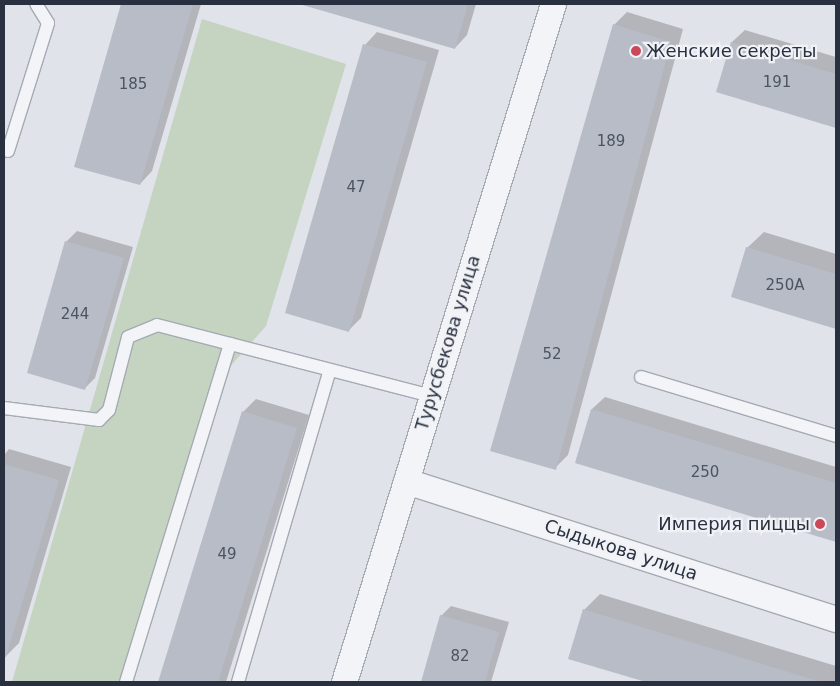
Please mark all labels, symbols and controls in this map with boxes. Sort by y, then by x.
place label: Женские секреты [646,40,817,62]
marker: Женские секреты [630,45,642,57]
house number: 191 [763,74,791,92]
house number: 185 [119,76,147,94]
house number: 189 [597,133,625,151]
house number: 47 [346,179,366,197]
street label: Турусбекова улица [411,253,485,433]
house number: 250А [766,277,804,295]
house number: 244 [61,306,89,324]
house number: 52 [542,346,562,364]
house number: 250 [691,464,719,482]
place label: Империя пиццы [658,513,810,535]
street label: Сыдыкова улица [542,515,700,585]
marker: Империя пиццы [814,518,826,530]
house number: 49 [217,546,237,564]
house number: 82 [450,648,470,666]

